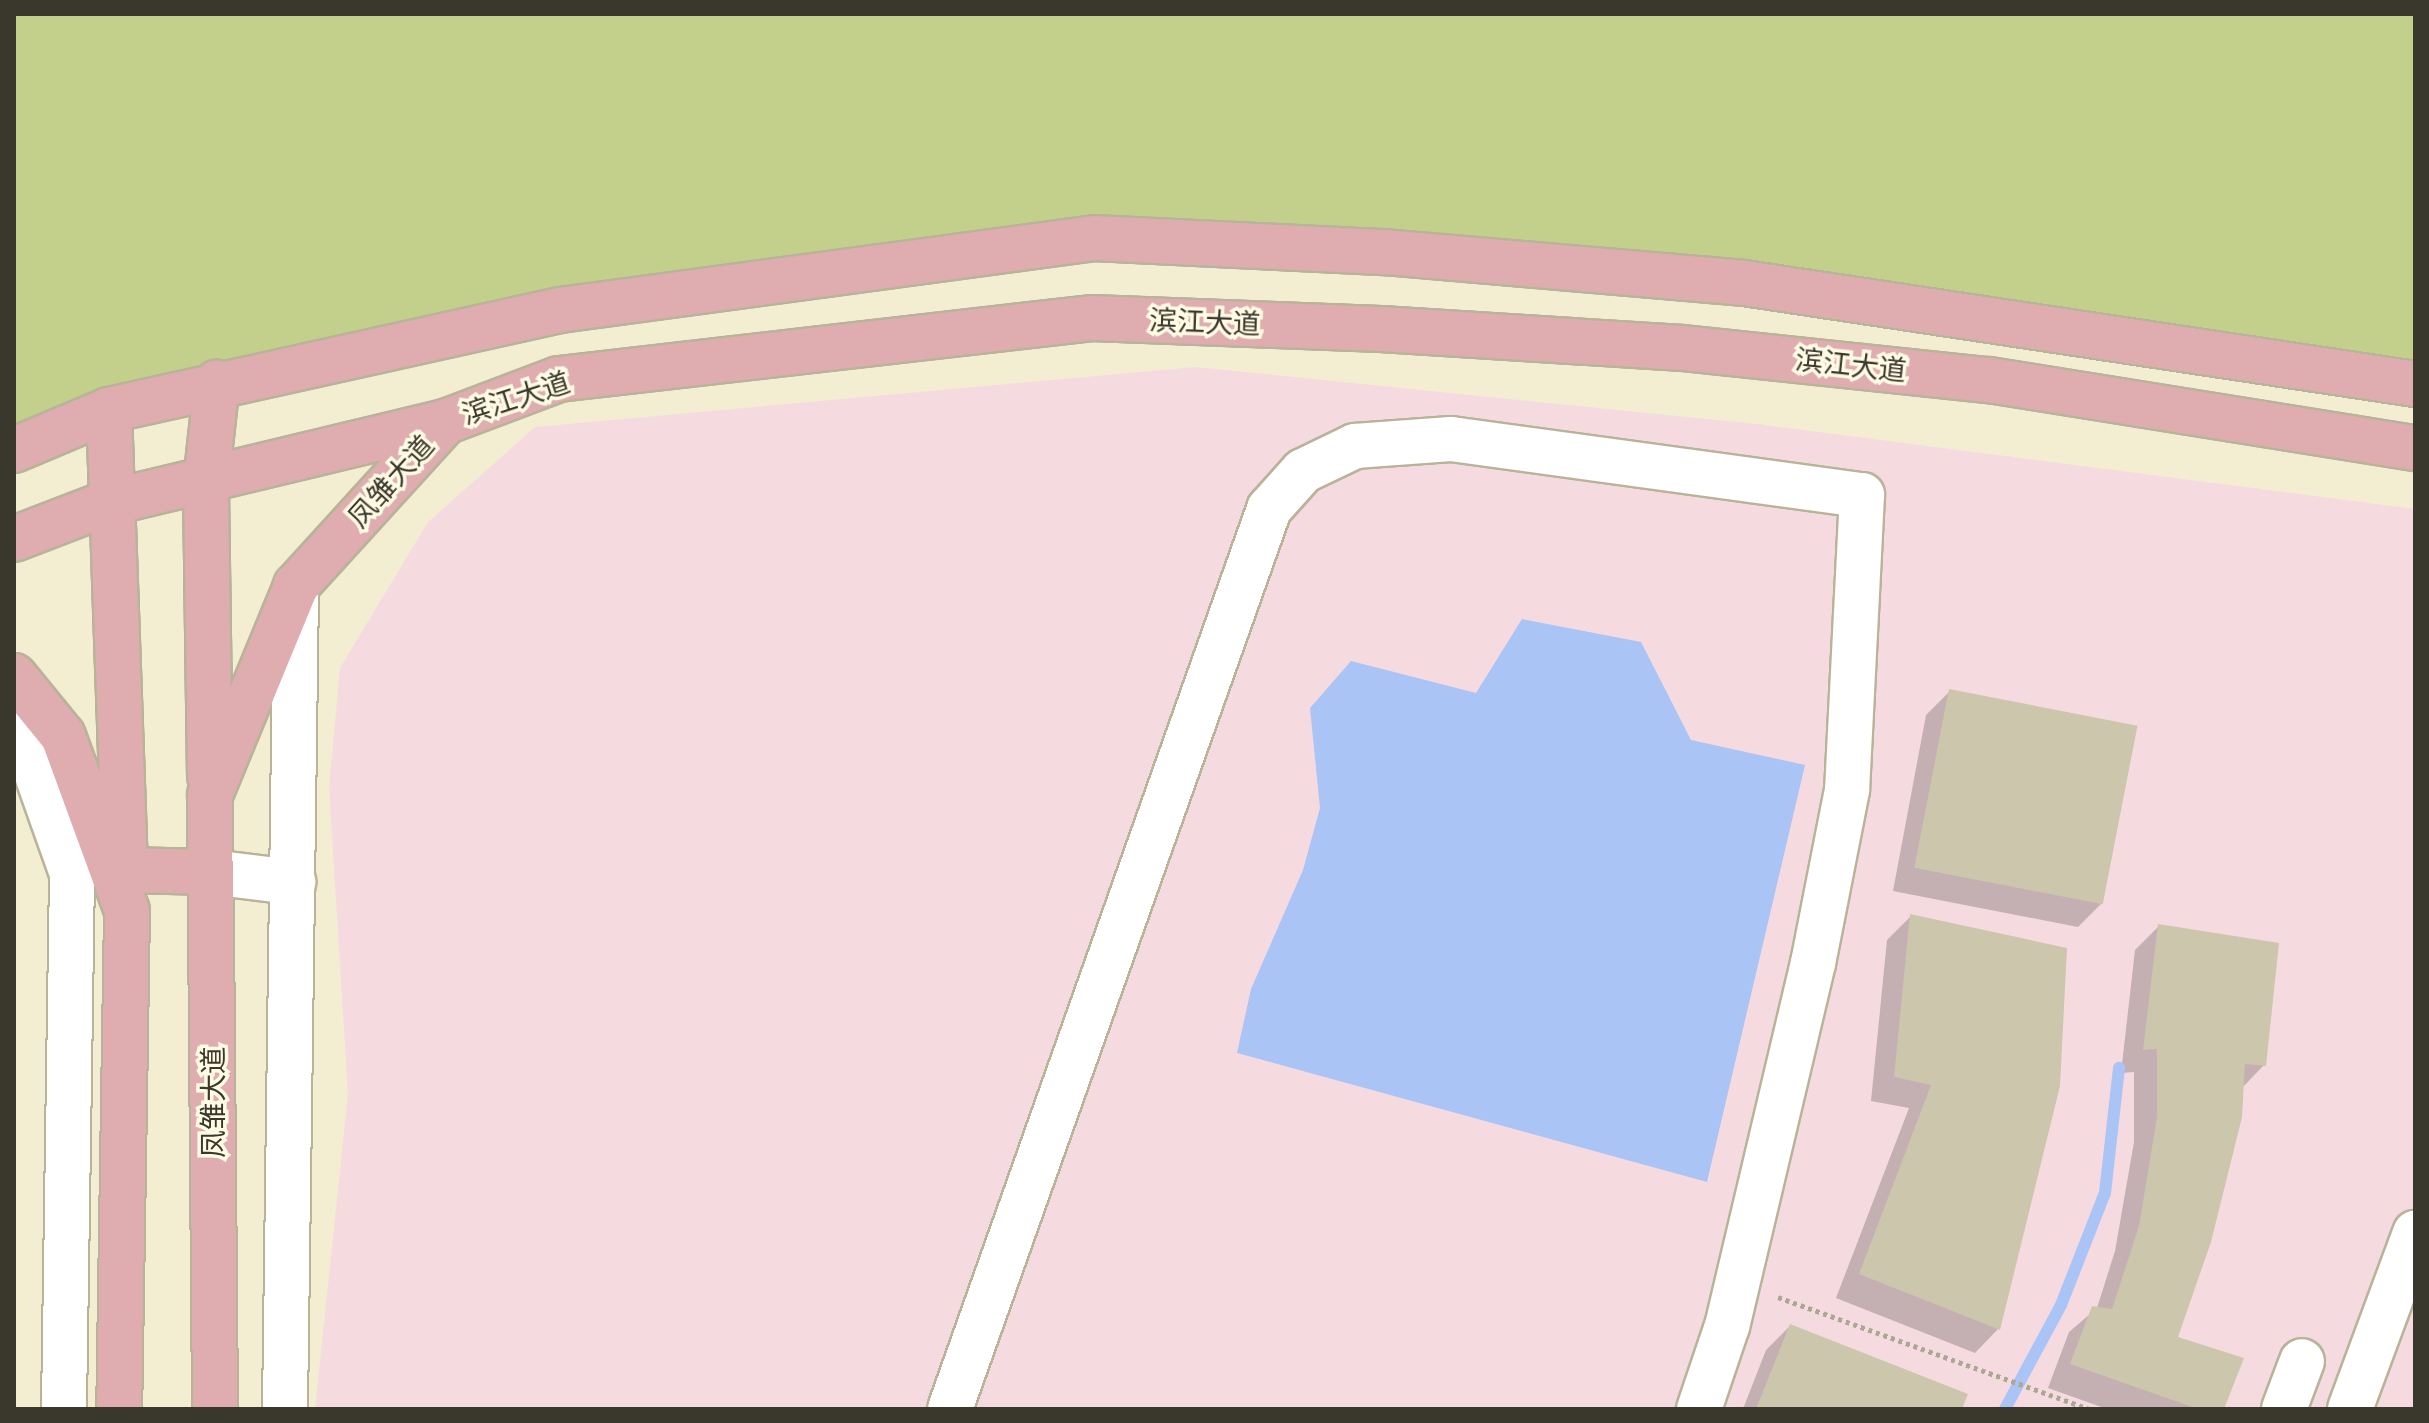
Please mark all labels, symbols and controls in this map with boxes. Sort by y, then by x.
street label: 滨江大道 [1148,303,1262,341]
street label: 滨江大道 [1794,342,1908,388]
street label: 滨江大道 [458,365,574,431]
street label: 凤雏大道 [341,428,441,534]
street label: 凤雏大道 [196,1046,230,1158]

